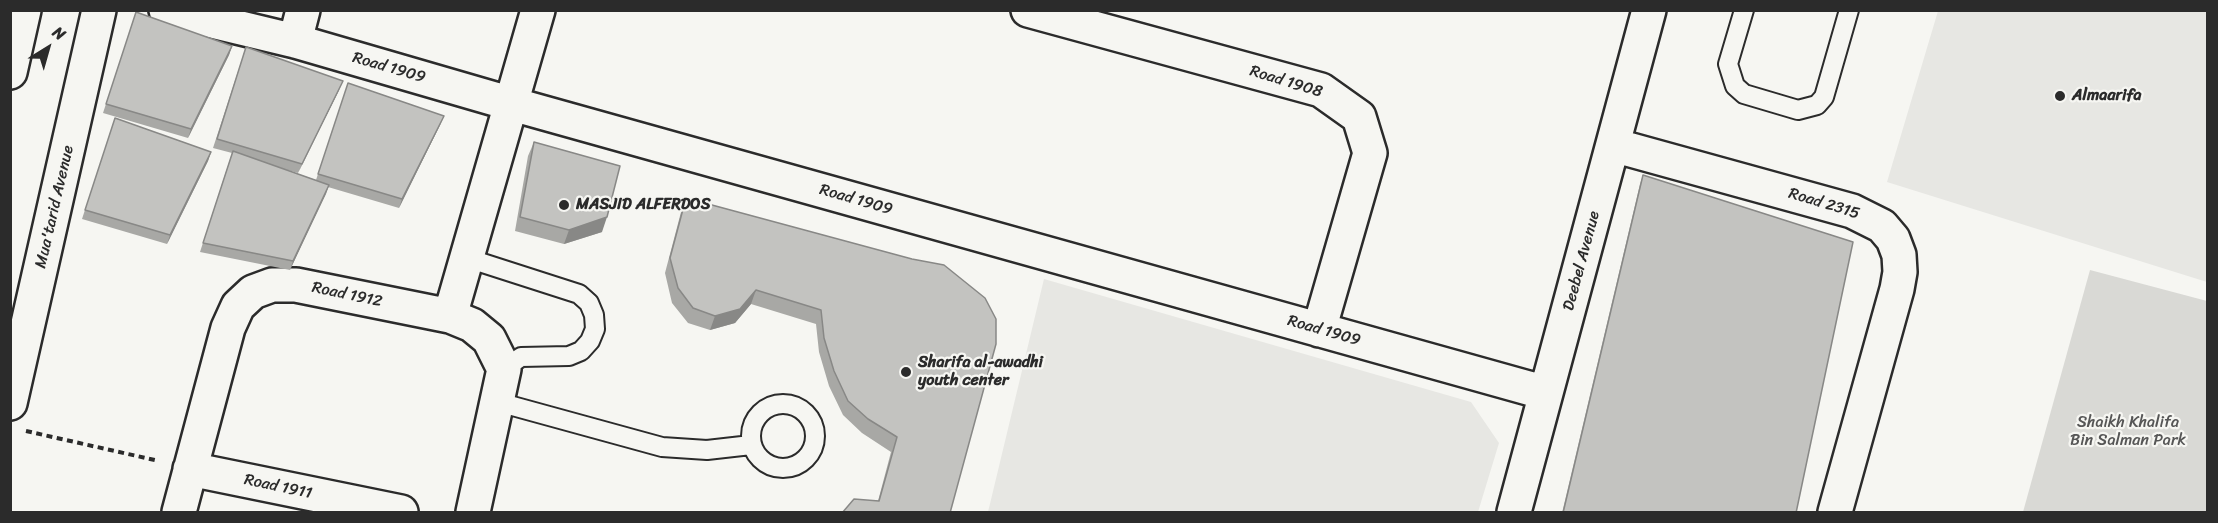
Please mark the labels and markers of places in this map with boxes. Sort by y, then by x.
place label: Almaarifa [2072,86,2142,106]
marker: Almaarifa [2053,89,2067,103]
place label: MASJID ALFERDOS [576,195,711,215]
marker: MASJID ALFERDOS [557,198,571,212]
place label: Sharifa al-awadhi youth center [918,353,1043,391]
marker: Sharifa al-awadhi youth center [899,365,913,379]

